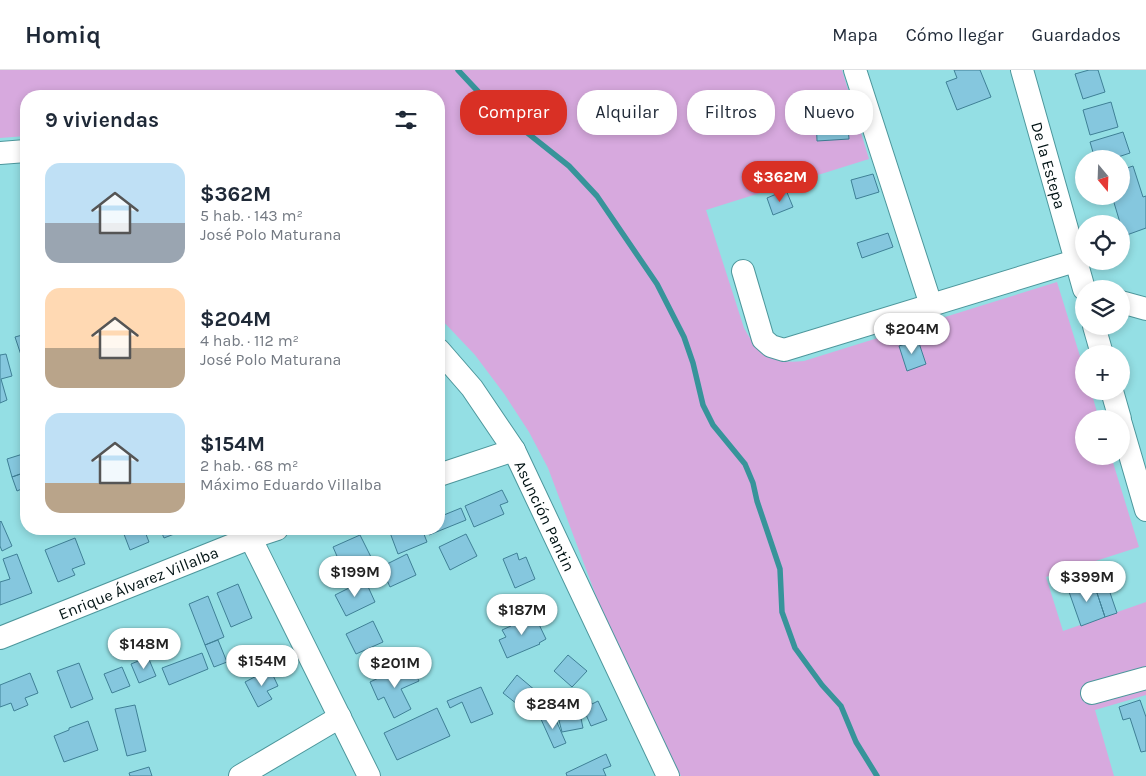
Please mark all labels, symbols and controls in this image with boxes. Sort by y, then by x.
text: Homiq [25,21,101,49]
text: Mapa [832,24,878,46]
text: Cómo llegar [906,24,1004,46]
text: Guardados [1032,24,1121,46]
chip: Comprar [460,90,567,135]
chip: Alquilar [577,90,677,135]
chip: Filtros [687,90,775,135]
chip: Nuevo [785,90,873,135]
icon: filters [392,106,420,134]
text: 9 viviendas [45,108,159,132]
street label: De la Estepa [1028,120,1070,211]
north arrow [1075,150,1130,205]
map controls [1075,150,1130,465]
pin: $362M [745,160,815,203]
text: $362M [753,167,807,186]
text: $362M [200,182,271,206]
icon: home [85,183,145,243]
text: 5 hab. · 143 m² [200,206,303,225]
button: locate [1075,215,1130,270]
text: José Polo Maturana [200,225,341,244]
button: layers [1075,280,1130,335]
text: $204M [200,307,271,331]
icon: home [85,308,145,368]
pin: $204M [877,312,947,355]
text: $204M [885,319,939,338]
text: 4 hab. · 112 m² [200,331,299,350]
button: + [1075,345,1130,400]
text: José Polo Maturana [200,350,341,369]
button: − [1075,410,1130,465]
text: $154M [200,432,265,456]
icon: home [85,433,145,493]
text: 2 hab. · 68 m² [200,456,299,475]
street label: Asunción Pantin [511,457,579,574]
text: Máximo Eduardo Villalba [200,475,382,494]
street label: Enrique Álvarez Villalba [56,542,221,623]
pin: $199M [320,556,390,598]
pin: $399M [1052,560,1122,603]
text: $199M [330,562,380,581]
text: $399M [1060,567,1114,586]
pin: $187M [487,594,557,636]
text: $187M [497,600,547,619]
pin: $148M [109,628,179,670]
text: $148M [119,634,169,653]
pin: $154M [227,644,297,687]
pin: $201M [360,646,430,689]
text: $154M [237,651,287,670]
text: $201M [370,653,420,672]
pin: $284M [518,688,588,730]
text: $284M [526,694,580,713]

